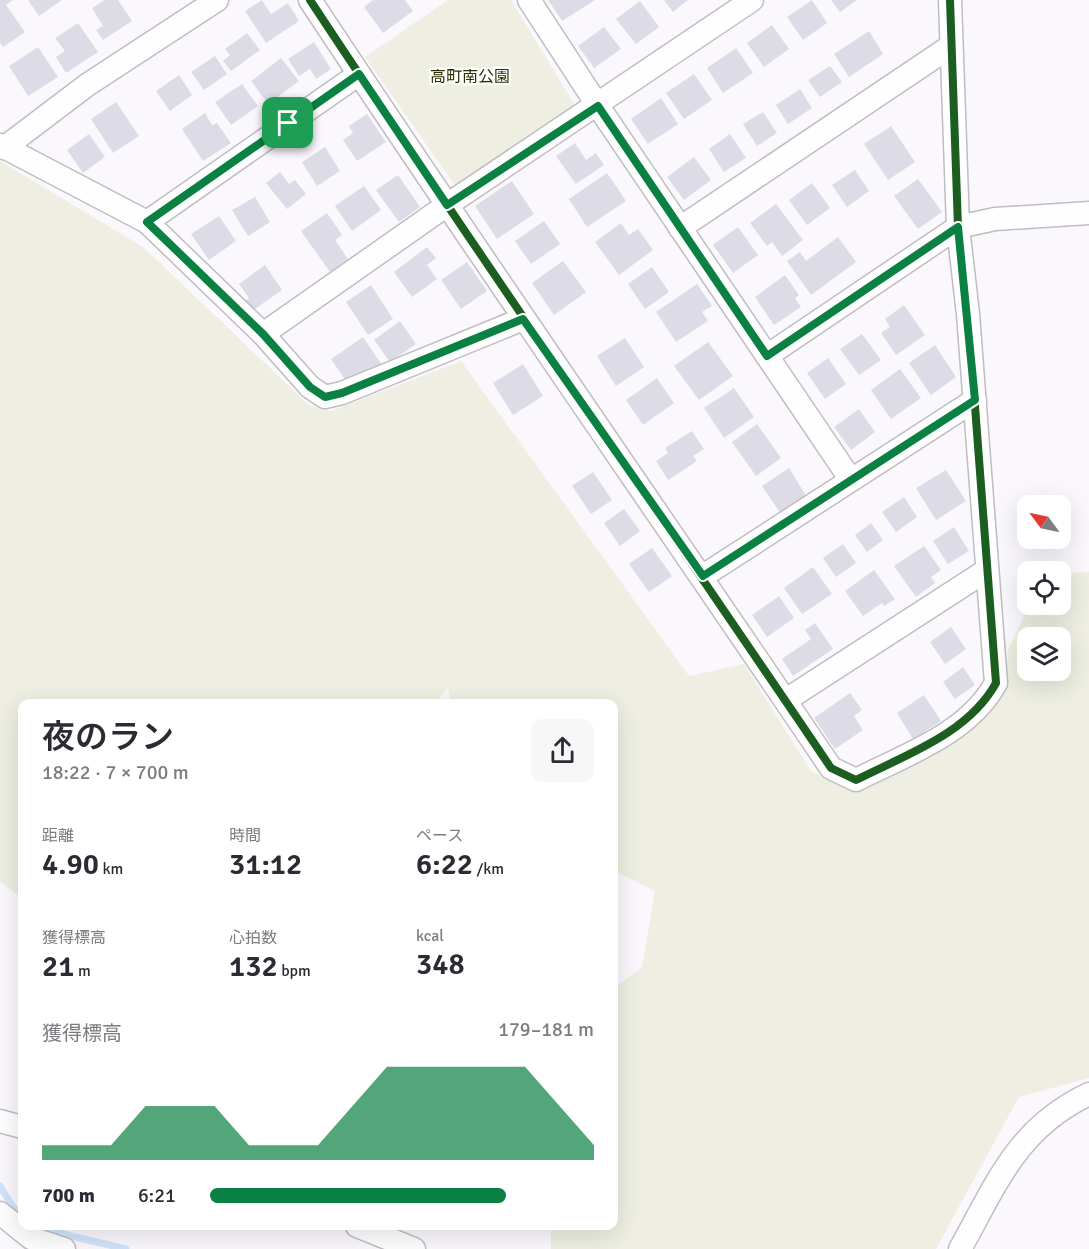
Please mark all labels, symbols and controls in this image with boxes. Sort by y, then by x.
park label: 高町南公園 [430,67,510,87]
pin [262,97,313,148]
icon: arrive [271,106,304,139]
north arrow [1017,495,1071,549]
map controls [1017,495,1071,681]
button: locate [1017,561,1071,615]
button: layers [1017,627,1071,681]
text: 夜のラン [42,717,174,758]
button: share [531,719,594,782]
text: 18:22 · 7 × 700 m [42,760,189,785]
text: 距離 [42,826,74,846]
text: 時間 [229,826,261,846]
text: ペース [416,826,463,846]
text: 4.90 [42,846,99,883]
text: 31:12 [229,846,302,883]
text: 6:22 [416,846,473,883]
text: km [99,859,123,879]
text: /km [473,859,504,879]
text: kcal [416,926,444,946]
text: 獲得標高 [42,928,106,948]
text: 心拍数 [229,928,277,948]
text: 348 [416,946,465,983]
text: 21 [42,948,74,985]
text: 132 [229,948,278,985]
text: m [74,961,91,981]
text: bpm [278,961,311,981]
text: 179–181 m [498,1017,594,1042]
text: 獲得標高 [42,1021,122,1046]
text: 700 m [42,1183,95,1208]
text: 6:21 [138,1183,176,1208]

